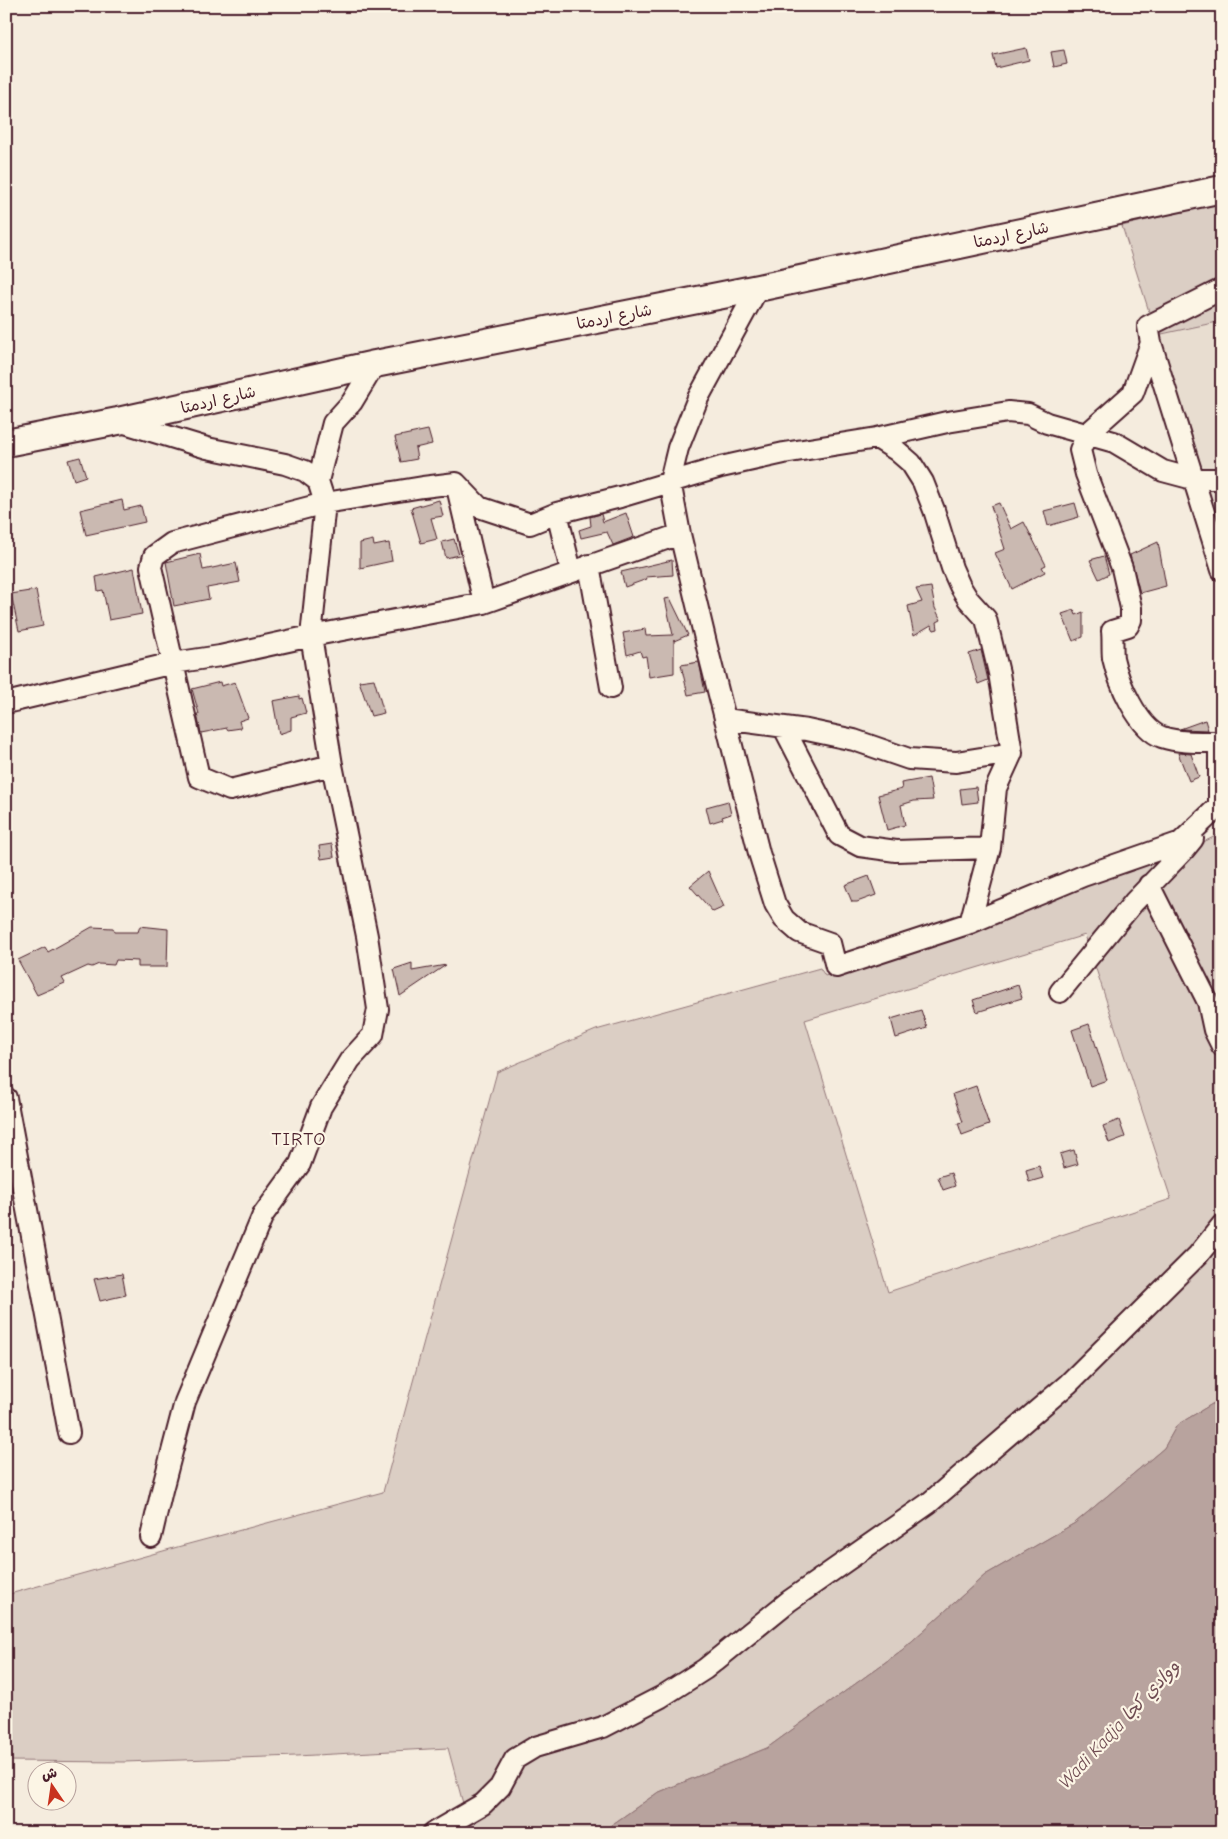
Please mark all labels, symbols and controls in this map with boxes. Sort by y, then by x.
street label: شارع اردمتا [972,218,1051,254]
street label: شارع اردمتا [575,301,654,335]
street label: شارع اردمتا [179,383,258,419]
district label: TIRTO [272,1128,326,1150]
water label: Wadi Kadja ووادي كجا [1054,1656,1186,1794]
north arrow [28,1762,78,1812]
text: ش [40,1764,59,1784]

